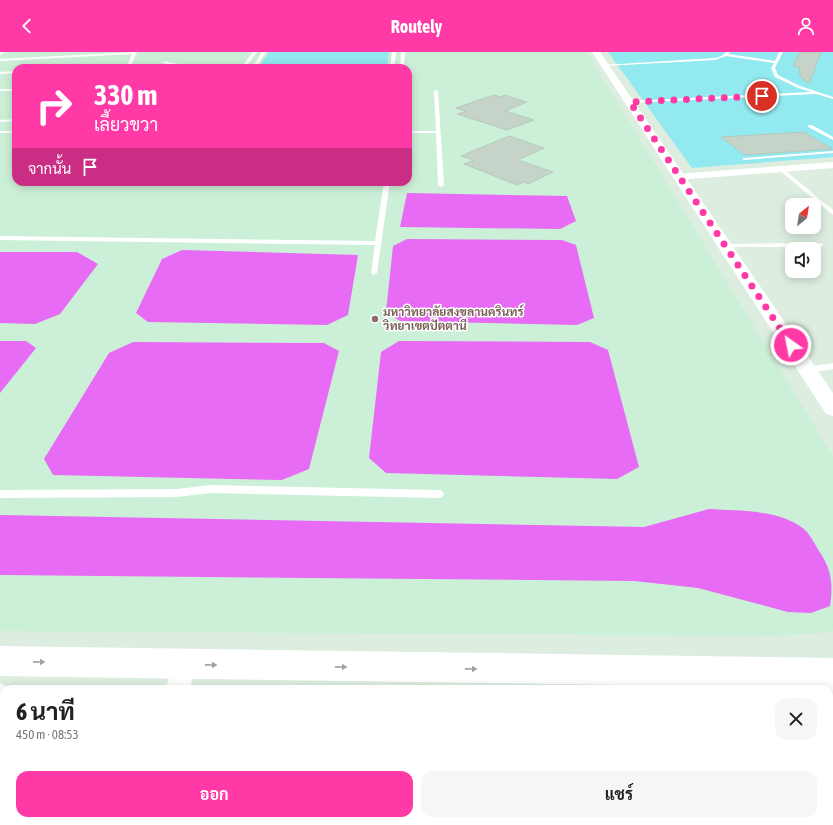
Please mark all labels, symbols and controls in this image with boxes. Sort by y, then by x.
icon: back [16,15,38,37]
icon: person [795,15,817,37]
text: Routely [391,16,442,37]
text: 330 m [94,79,157,111]
pin [745,79,779,113]
icon: right [28,80,80,132]
icon: arrive [751,85,773,107]
text: เลี้ยวขวา [94,114,158,135]
icon: arrive [79,156,101,178]
text: จากนั้น [28,160,71,177]
north arrow [785,198,821,234]
map controls [785,198,821,278]
button: sound [785,242,821,278]
place label: มหาวิทยาลัยสงขลานครินทร์ วิทยาเขตปัตตานี [382,304,525,333]
marker: มหาวิทยาลัยสงขลานครินทร์ วิทยาเขตปัตตานี [370,314,380,324]
position arrow [770,324,812,366]
one-way arrow [33,659,46,665]
one-way arrow [205,662,218,668]
one-way arrow [335,664,348,670]
one-way arrow [465,666,478,672]
text: 6 นาที [16,698,75,725]
button: close [775,698,817,740]
text: 450 m · 08:53 [16,727,79,742]
button: ออก [16,771,413,817]
button: แชร์ [421,771,817,817]

